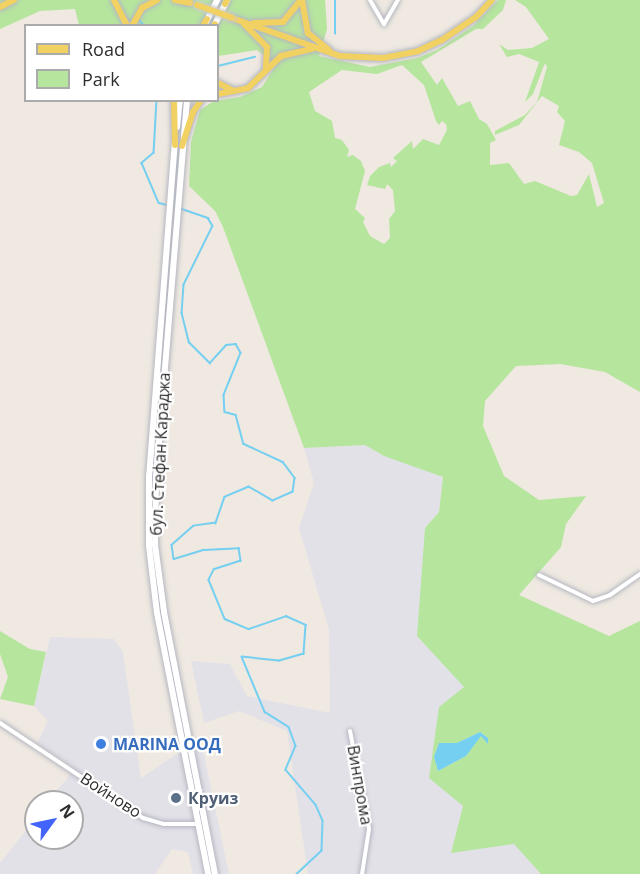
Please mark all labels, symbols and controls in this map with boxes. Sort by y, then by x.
legend [24,24,219,102]
text: Road [82,37,125,61]
text: Park [82,67,120,91]
street label: бул. Стефан Караджа [146,372,174,536]
place label: MARINA ООД [113,734,221,754]
marker: MARINA ООД [94,737,108,751]
street label: Винпрома [344,744,376,826]
street label: Войново [77,768,145,822]
place label: Круиз [188,788,238,808]
north arrow [24,790,84,850]
marker: Круиз [169,791,183,805]
text: N [55,800,80,823]

